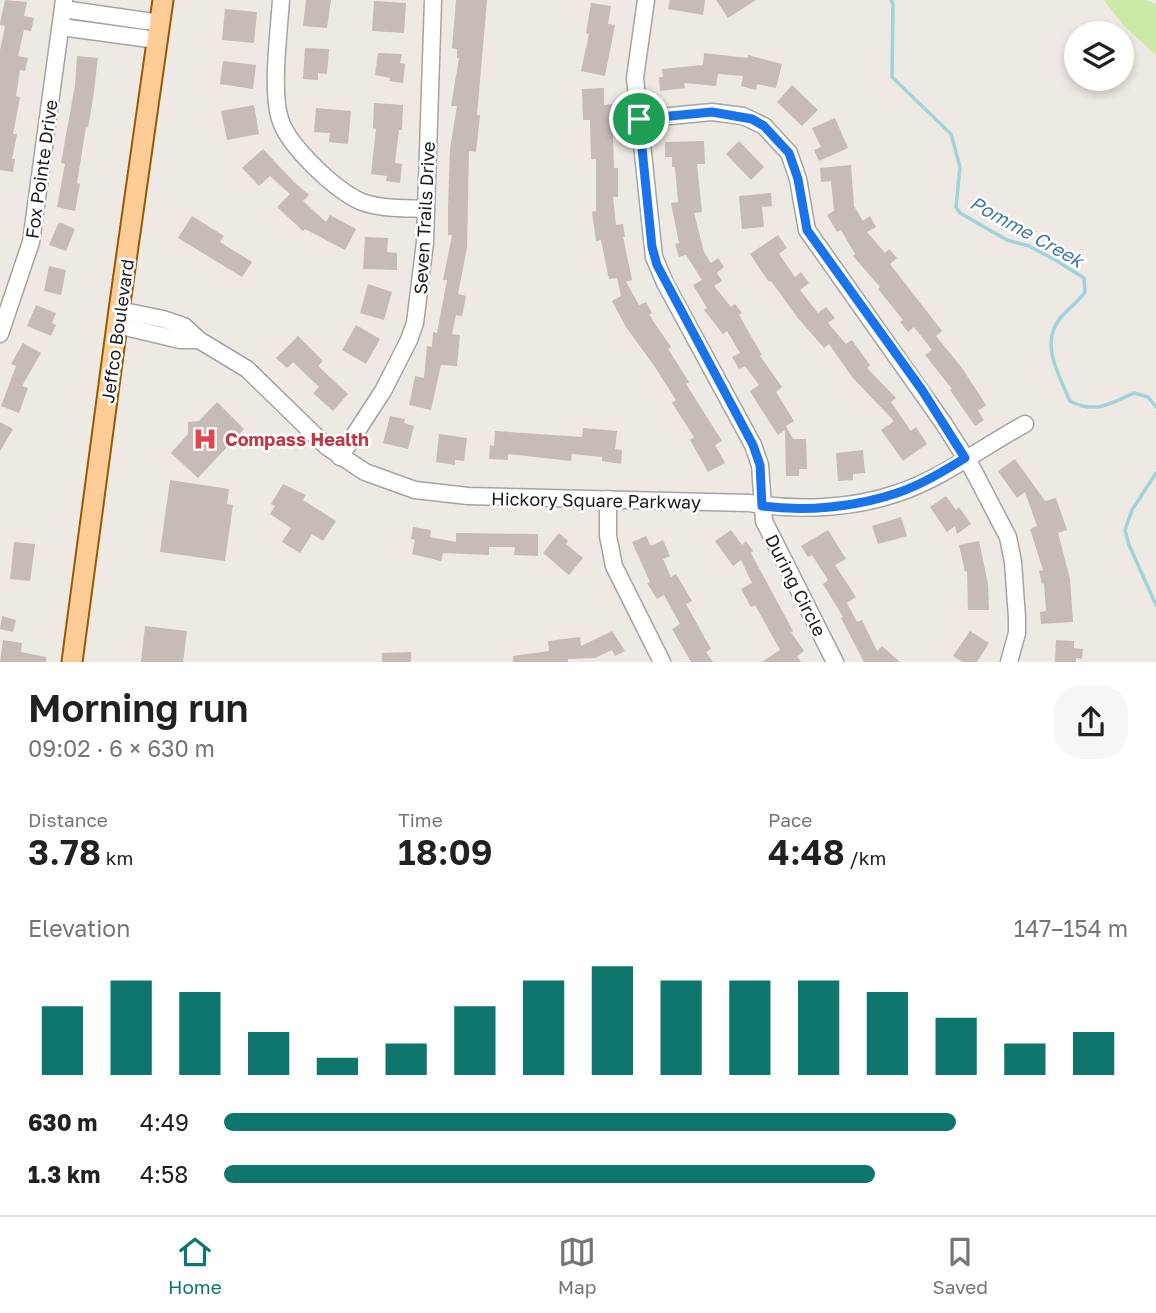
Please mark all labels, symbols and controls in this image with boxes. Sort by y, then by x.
map controls [1064,21,1134,91]
button: layers [1064,21,1134,91]
pin [609,89,669,149]
street label: Fox Pointe Drive [20,98,62,240]
icon: arrive [620,100,658,138]
street label: Seven Trails Drive [409,141,439,295]
water label: Pomme Creek [966,190,1090,273]
street label: Jeffco Boulevard [96,257,138,405]
hospital icon: Compass Health [191,425,219,453]
place label: Compass Health [225,428,369,450]
street label: Hickory Square Parkway [491,487,701,513]
street label: During Circle [761,530,831,640]
text: Morning run [28,685,249,730]
button: share [1054,685,1128,759]
text: 09:02 · 6 × 630 m [28,734,215,762]
text: Distance [28,808,108,831]
text: Time [398,808,443,831]
text: Pace [768,808,812,831]
text: 3.78 [28,831,101,873]
text: 18:09 [398,831,493,873]
text: 4:48 [768,831,845,873]
text: km [101,846,133,869]
text: /km [845,846,886,869]
text: Elevation [28,914,130,942]
text: 147–154 m [1014,914,1128,942]
text: 630 m [28,1108,97,1136]
text: 4:49 [140,1108,189,1136]
text: 1.3 km [28,1160,100,1188]
text: 4:58 [140,1160,188,1188]
tab: Home [168,1233,222,1298]
tab: Map [558,1233,596,1298]
tab: Saved [932,1233,988,1298]

